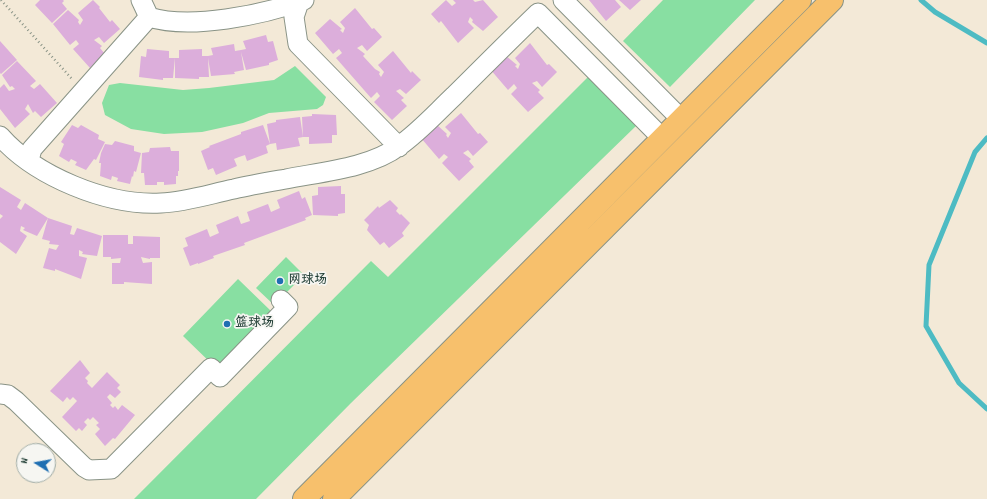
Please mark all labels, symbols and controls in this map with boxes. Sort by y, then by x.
place label: 网球场 [288,273,327,289]
marker: 网球场 [275,276,285,286]
place label: 篮球场 [235,316,274,332]
marker: 篮球场 [222,319,232,329]
north arrow [16,443,56,483]
text: N [17,457,34,465]

